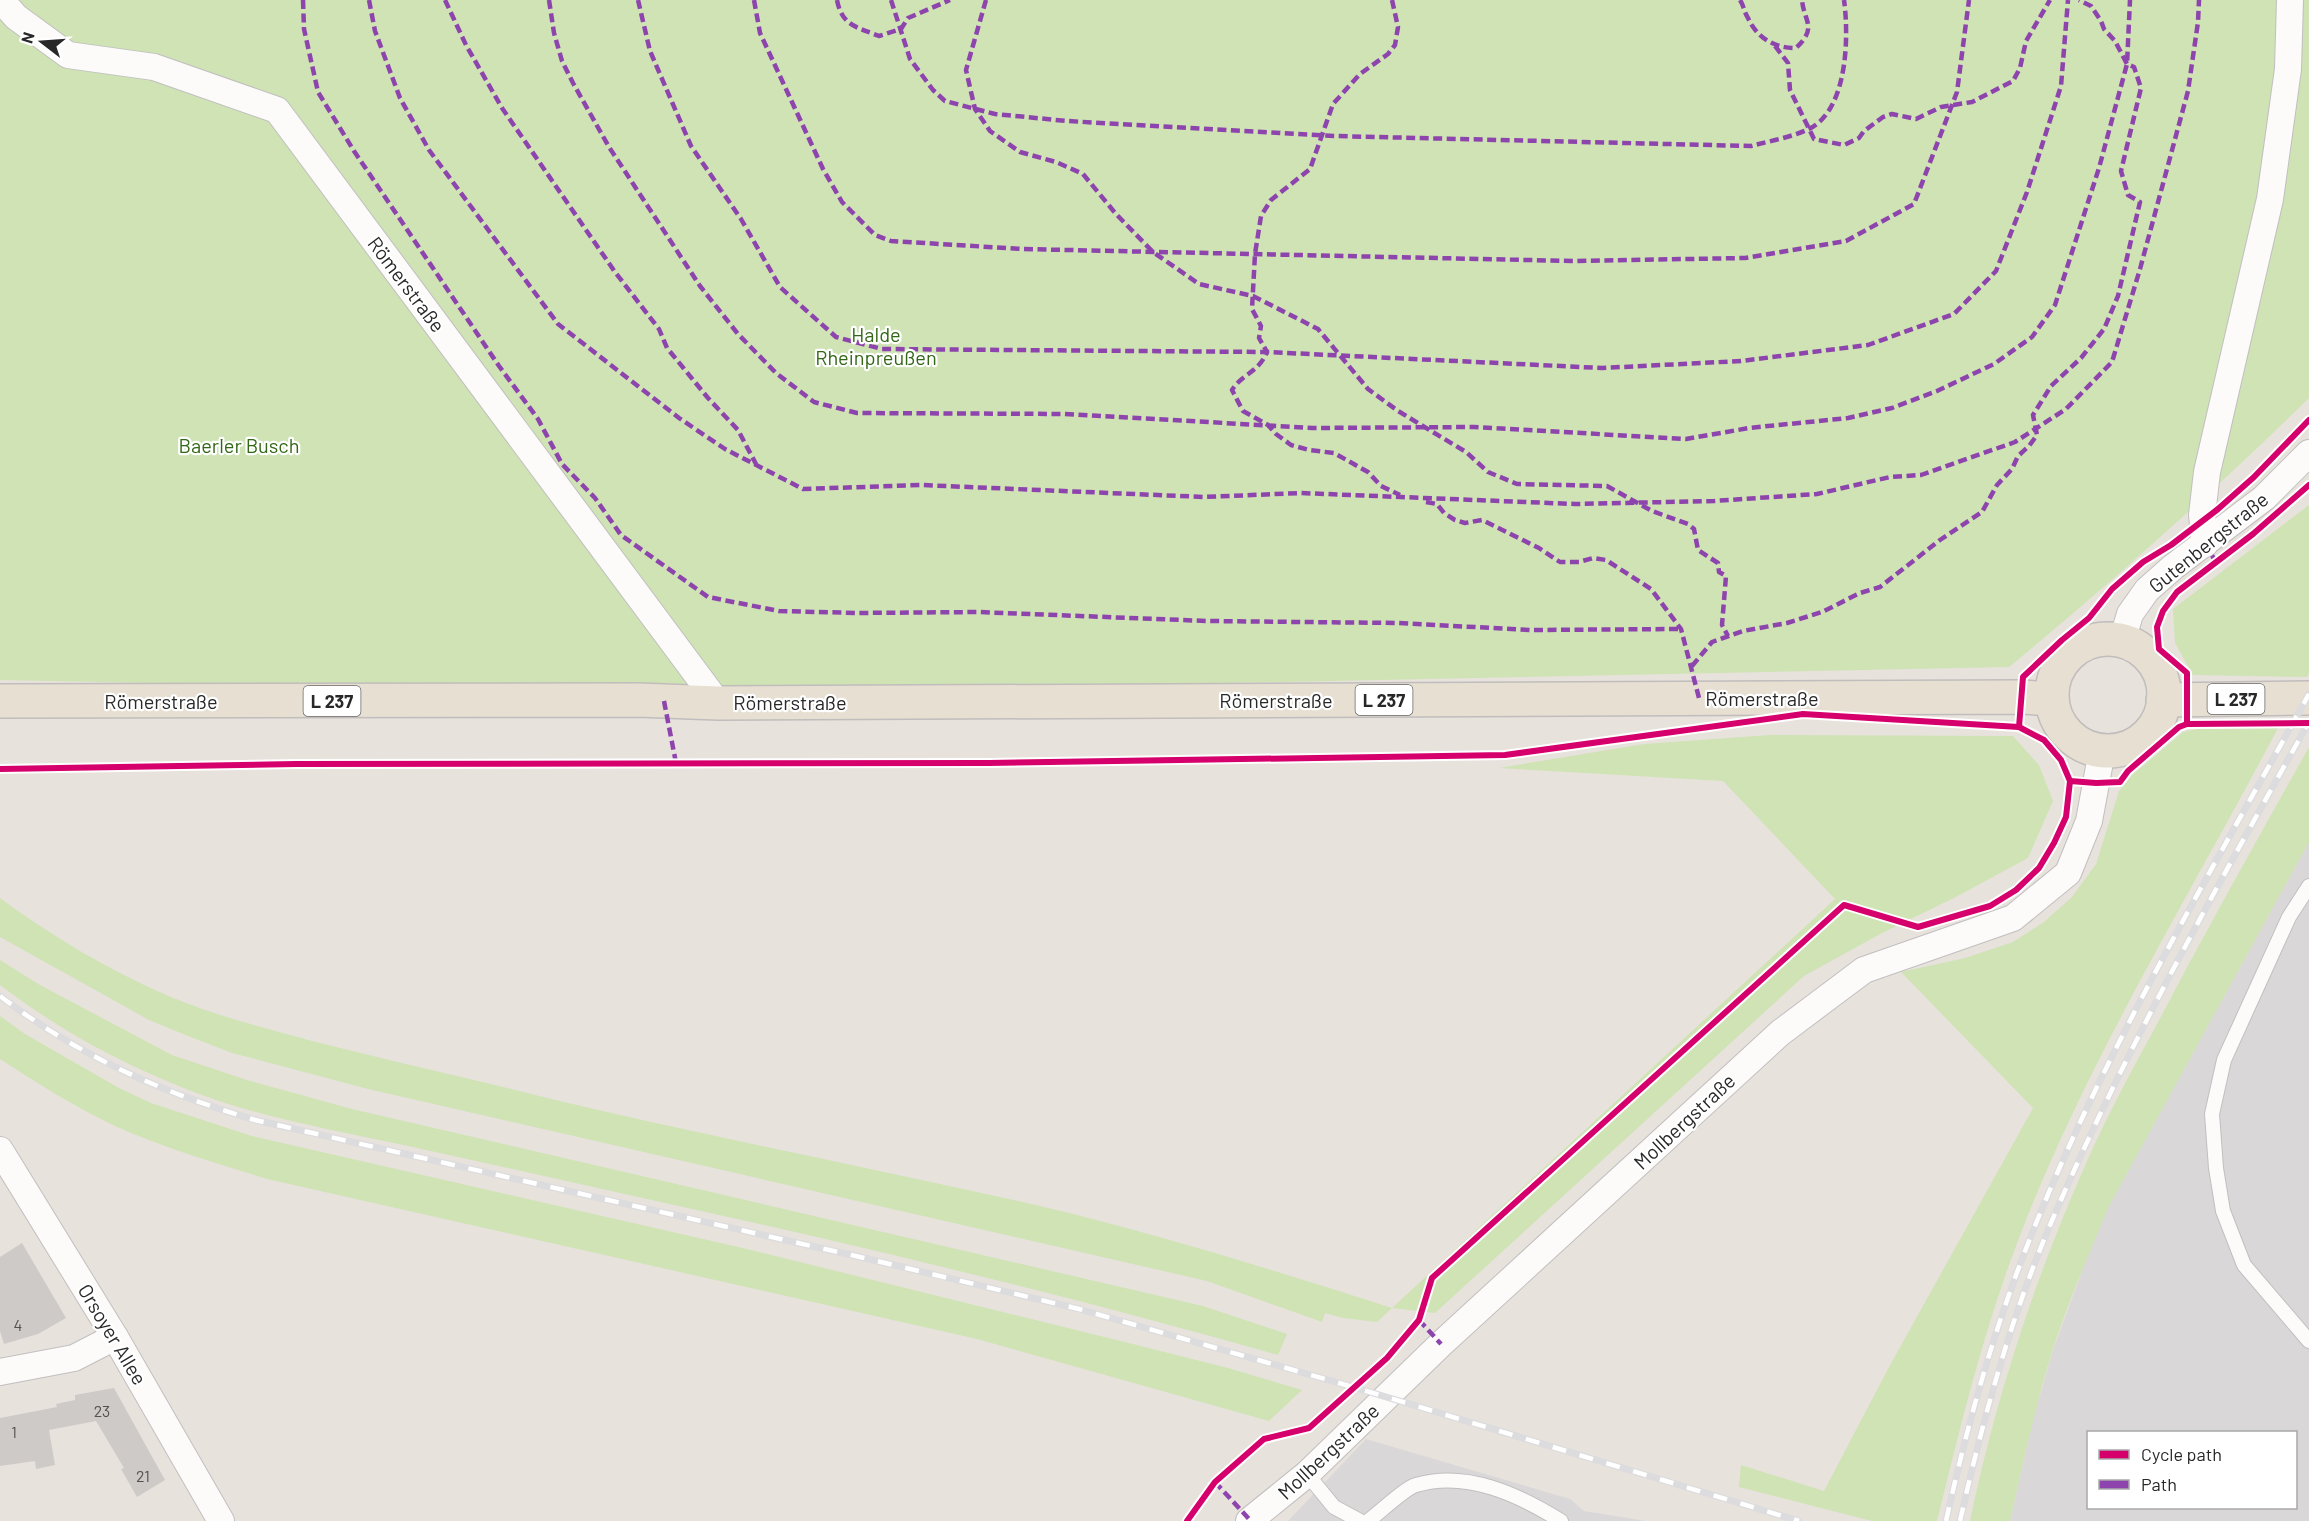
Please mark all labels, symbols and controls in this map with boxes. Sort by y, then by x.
north arrow [12,12,72,72]
text: N [17,30,38,45]
street label: Römerstraße [363,232,451,336]
park label: Halde Rheinpreußen [815,322,937,369]
park label: Baerler Busch [179,433,299,457]
street label: Gutenbergstraße [2143,487,2273,597]
road number: L 237 [2208,684,2264,714]
road number: L 237 [1356,685,1412,715]
road number: L 237 [304,686,360,716]
street label: Römerstraße [1705,686,1819,710]
street label: Römerstraße [1219,688,1333,712]
street label: Römerstraße [104,689,218,713]
street label: Römerstraße [733,690,847,714]
street label: Mollbergstraße [1628,1068,1740,1174]
street label: Orsoyer Allee [74,1279,152,1389]
house number: 4 [14,1315,22,1334]
street label: Mollbergstraße [1272,1398,1384,1504]
house number: 23 [94,1401,110,1420]
house number: 1 [11,1422,17,1441]
legend [2087,1431,2297,1509]
text: Cycle path [2141,1443,2222,1465]
house number: 21 [136,1466,150,1485]
text: Path [2141,1473,2177,1495]

